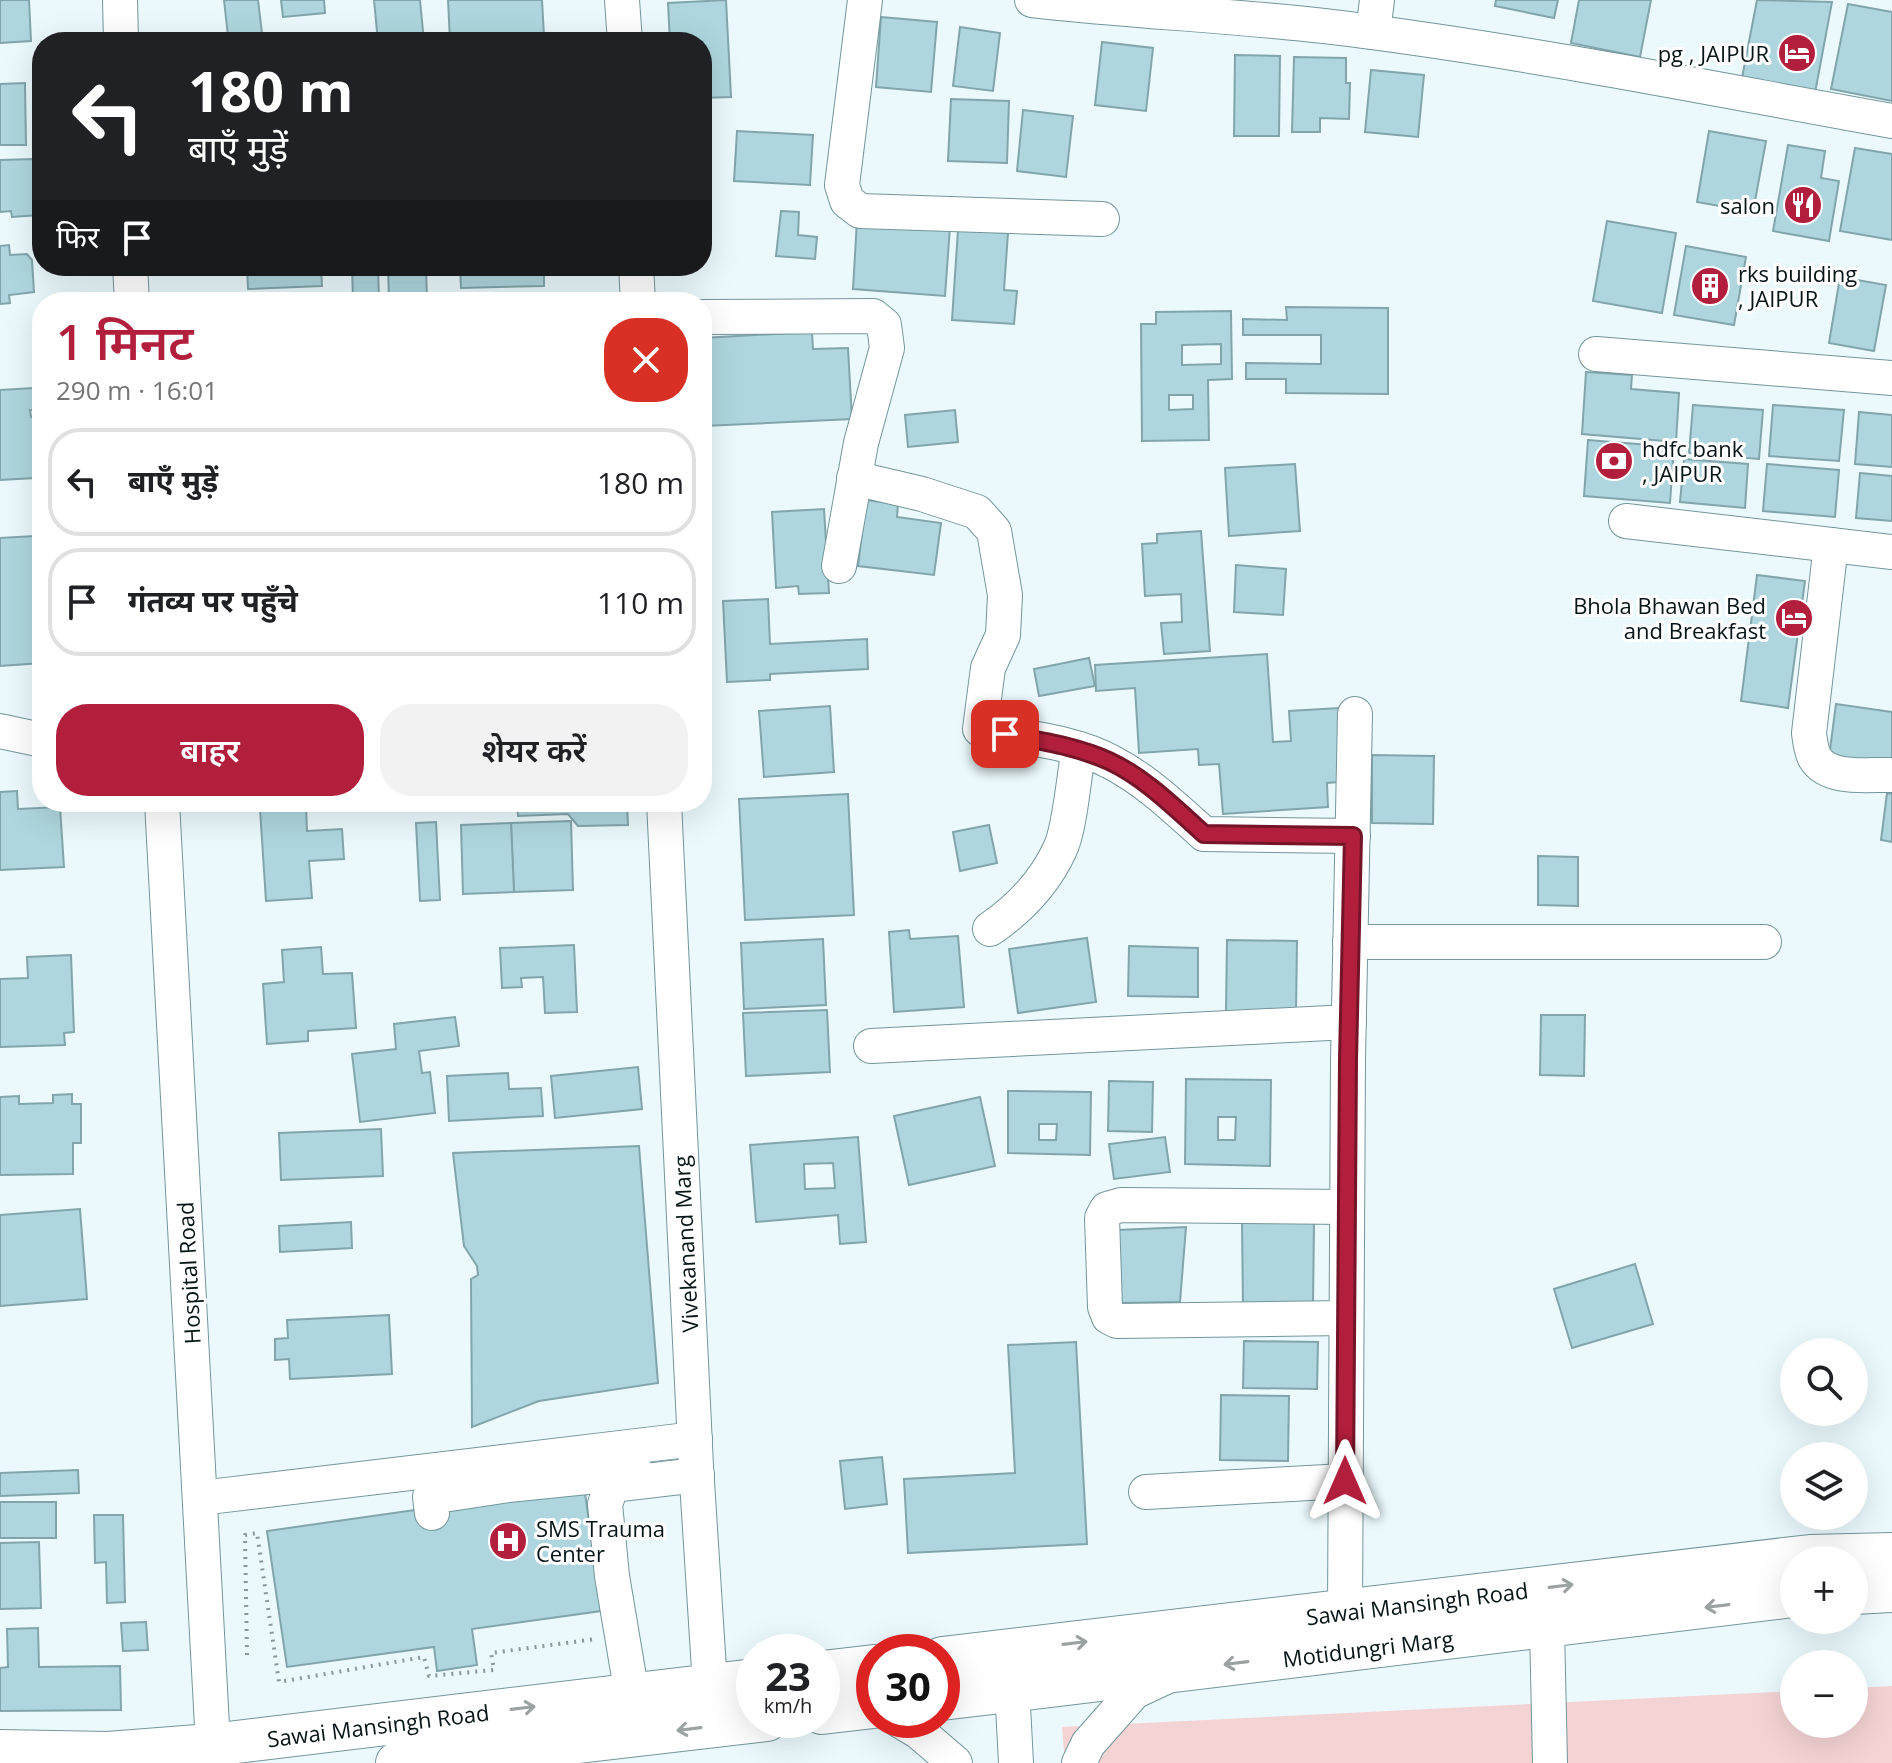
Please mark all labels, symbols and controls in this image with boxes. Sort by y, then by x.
hotel icon: pg , JAIPUR [1776,32,1818,74]
place label: pg , JAIPUR [1658,38,1769,68]
text: 180 m [188,52,354,128]
icon: left [56,64,160,168]
text: बाएँ मुड़ें [188,124,288,173]
restaurant icon: salon [1782,184,1824,226]
place label: salon [1720,190,1775,220]
text: फिर [56,216,99,257]
icon: arrive [115,216,159,260]
place label: rks building , JAIPUR [1738,258,1857,313]
building icon: rks building , JAIPUR [1689,265,1731,307]
text: 1 मिनट [56,309,193,374]
button: close [604,318,688,402]
text: 290 m · 16:01 [56,372,218,408]
place label: hdfc bank , JAIPUR [1642,433,1744,488]
bank icon: hdfc bank , JAIPUR [1593,440,1635,482]
icon: left [60,460,104,504]
text: बाएँ मुड़ें [128,460,218,501]
text: 180 m [597,462,684,503]
icon: arrive [60,580,104,624]
text: गंतव्य पर पहुँचे [128,580,298,621]
text: 110 m [597,582,684,623]
place label: Bhola Bhawan Bed and Breakfast [1573,590,1766,645]
hotel icon: Bhola Bhawan Bed and Breakfast [1773,597,1815,639]
pin [971,700,1039,768]
button: बाहर [56,704,364,796]
button: शेयर करें [380,704,688,796]
icon: arrive [983,712,1027,756]
street label: Vivekanand Marg [665,1155,705,1333]
street label: Hospital Road [169,1201,207,1345]
map controls [1780,1338,1868,1738]
button: search [1780,1338,1868,1426]
position arrow [1303,1439,1387,1523]
button: layers [1780,1442,1868,1530]
place label: SMS Trauma Center [536,1513,665,1568]
hospital icon: SMS Trauma Center [487,1520,529,1562]
button: + [1780,1546,1868,1634]
street label: Sawai Mansingh Road [1304,1574,1530,1632]
one-way arrow [1547,1578,1574,1593]
one-way arrow [1704,1598,1730,1613]
street label: Motidungri Marg [1281,1623,1455,1673]
speed limit sign: 30 [856,1634,960,1738]
one-way arrow [1062,1635,1087,1650]
text: 23 [765,1648,811,1703]
button: − [1780,1650,1868,1738]
one-way arrow [1223,1656,1250,1671]
text: km/h [764,1692,812,1719]
street label: Sawai Mansingh Road [265,1696,491,1754]
one-way arrow [510,1700,536,1715]
one-way arrow [677,1722,702,1737]

